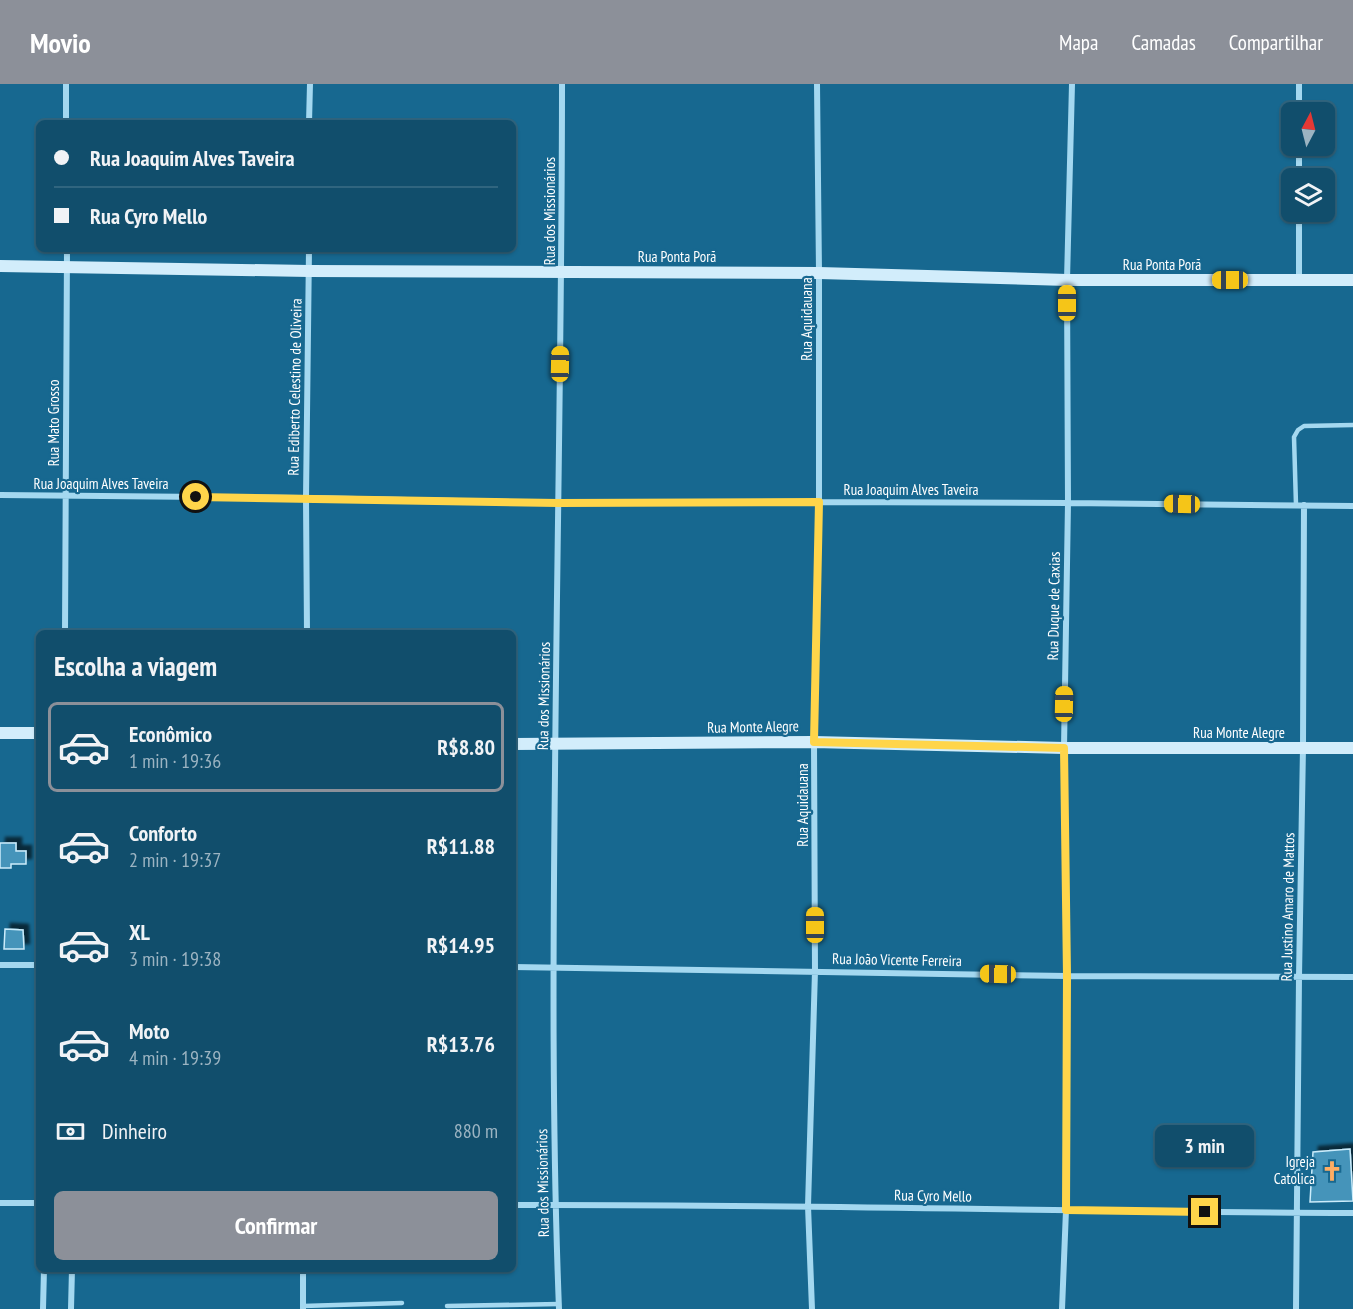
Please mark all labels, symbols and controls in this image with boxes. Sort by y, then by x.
text: Movio [30,24,91,61]
text: Mapa [1059,29,1098,56]
text: Camadas [1131,29,1196,56]
text: Compartilhar [1229,29,1323,56]
north arrow [1281,102,1335,156]
map controls [1281,102,1335,222]
text: Rua Joaquim Alves Taveira [90,144,295,172]
street label: Rua dos Missionários [540,157,559,265]
button: layers [1281,168,1335,222]
text: Rua Cyro Mello [90,202,207,230]
street label: Rua Ponta Porã [638,247,716,266]
street label: Rua Ponta Porã [1123,255,1201,274]
car [1212,271,1248,289]
street label: Rua Aquidauana [797,277,816,361]
car [1058,285,1076,321]
street label: Rua Ediberto Celestino de Oliveira [283,298,306,476]
car [551,346,569,382]
street label: Rua Mato Grosso [44,380,63,466]
street label: Rua Joaquim Alves Taveira [33,474,169,493]
street label: Rua Joaquim Alves Taveira [843,480,979,499]
route start [182,483,209,510]
car [1164,495,1200,513]
street label: Rua Duque de Caxias [1043,551,1064,661]
street label: Rua dos Missionários [533,642,554,750]
text: Escolha a viagem [54,649,217,683]
car [1055,686,1073,722]
street label: Rua Monte Alegre [707,716,799,737]
icon: car [57,720,111,774]
text: Econômico [129,720,212,748]
street label: Rua Monte Alegre [1193,723,1285,742]
text: R$8.80 [437,733,495,761]
text: 1 min · 19:36 [129,748,221,774]
street label: Rua Aquidauana [793,763,812,847]
icon: car [57,819,111,873]
text: Conforto [129,819,197,847]
text: R$11.88 [427,832,495,860]
street label: Rua Justino Amaro de Mattos [1277,832,1298,982]
text: 2 min · 19:37 [129,847,221,873]
car [806,907,824,943]
icon: car [57,918,111,972]
text: XL [129,918,150,946]
text: R$14.95 [427,931,495,959]
text: 3 min · 19:38 [129,946,221,972]
street label: Rua João Vicente Ferreira [832,949,962,970]
car [980,965,1016,983]
icon: car [57,1017,111,1071]
text: Moto [129,1017,170,1045]
text: R$13.76 [427,1030,495,1058]
text: 4 min · 19:39 [129,1045,221,1071]
icon: cash [54,1115,87,1148]
text: Dinheiro [102,1117,167,1145]
text: 880 m [454,1118,498,1144]
callout: 3 min [1156,1125,1254,1167]
street label: Rua dos Missionários [532,1129,553,1237]
text: 3 min [1184,1133,1225,1159]
place label: Igreja Catolica [1274,1152,1315,1188]
church icon: Igreja Catolica [1320,1159,1344,1183]
street label: Rua Cyro Mello [894,1185,972,1206]
button: Confirmar [54,1191,498,1260]
route end [1191,1198,1218,1225]

